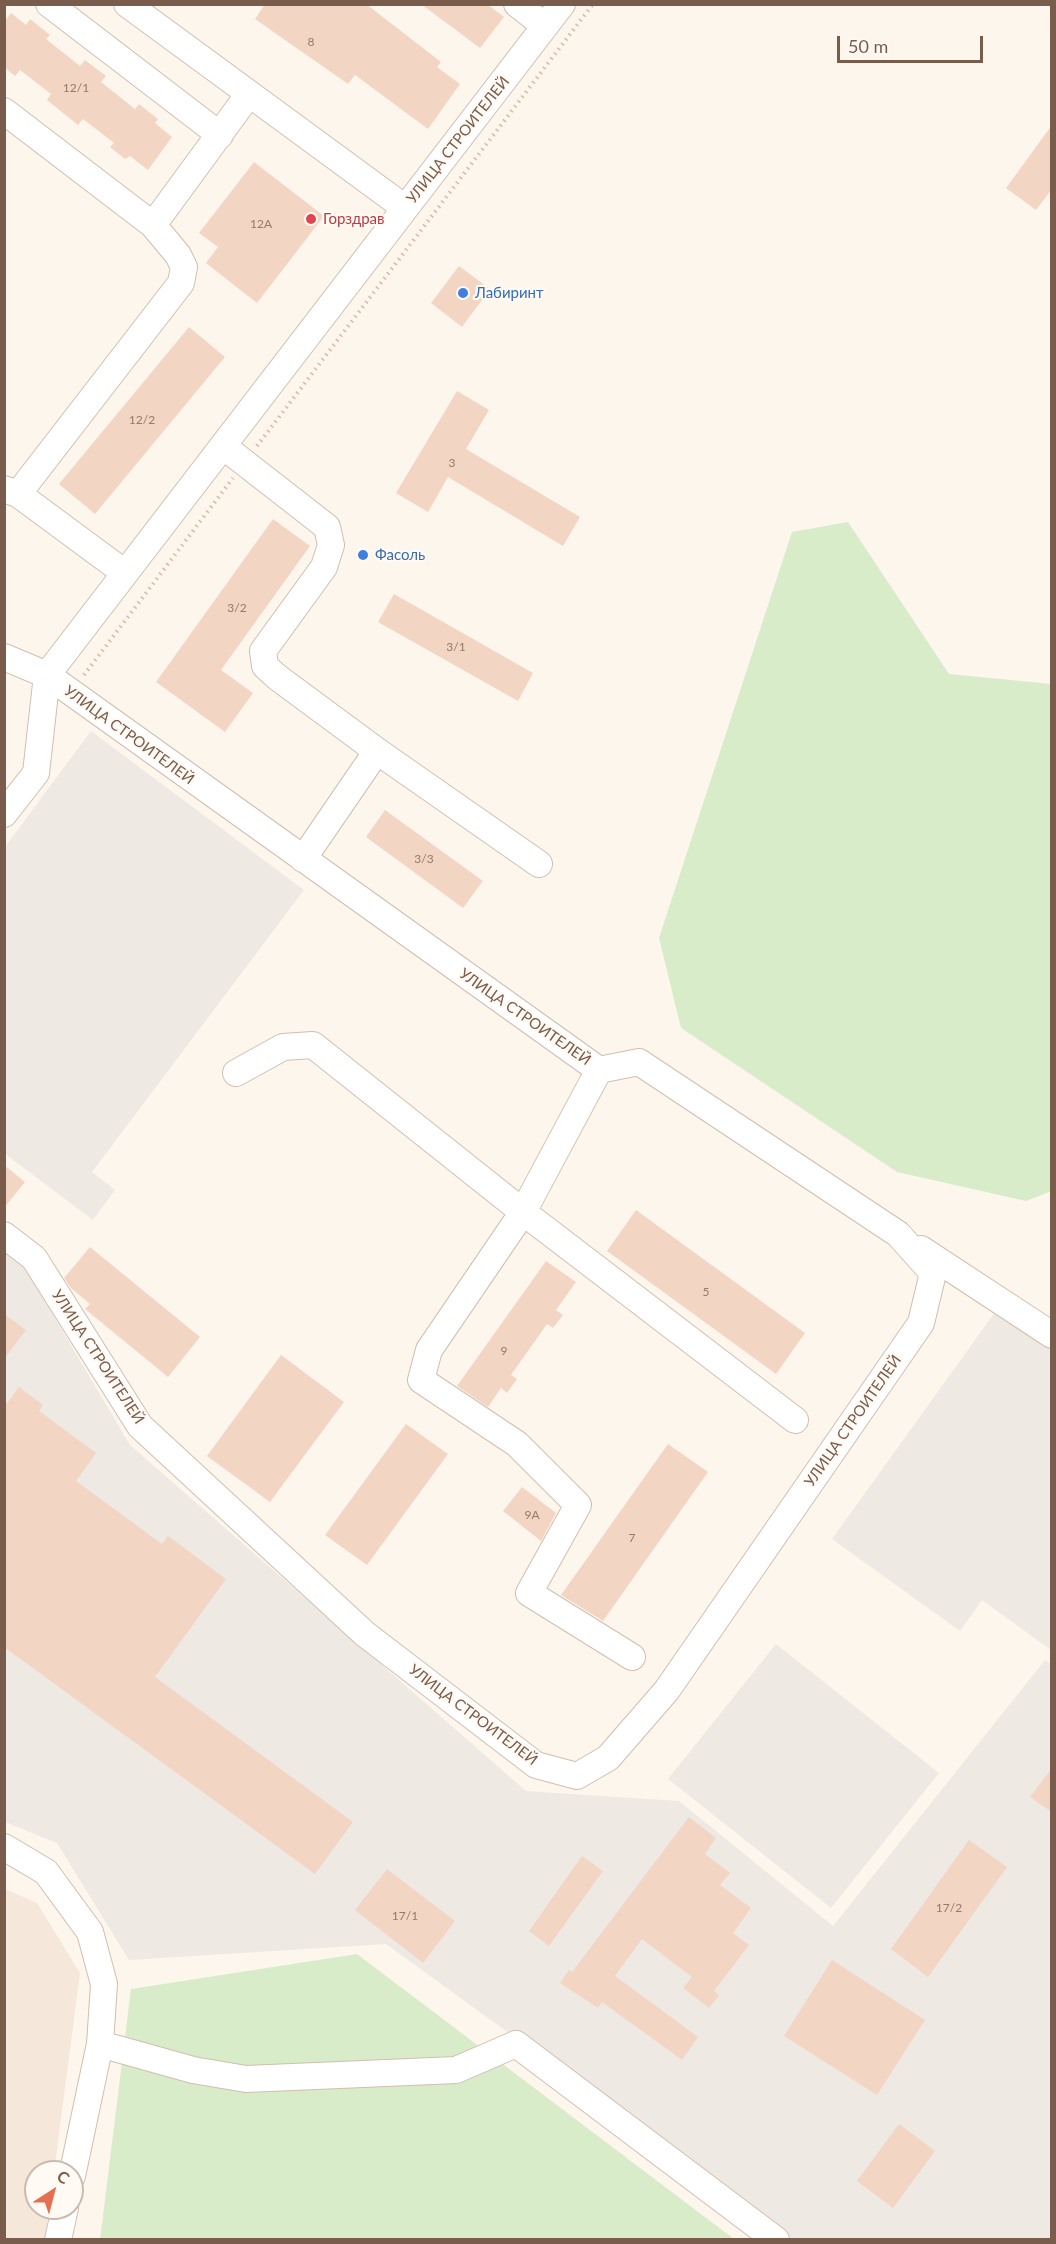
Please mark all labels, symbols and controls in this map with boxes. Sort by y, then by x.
scale bar [840,24,986,62]
house number: 8 [308,35,314,49]
text: 50 m [848,35,888,57]
street label: УЛИЦА СТРОИТЕЛЕЙ [403,73,513,207]
house number: 12/1 [63,81,89,95]
place label: Горздрав [323,210,384,228]
marker: Горздрав [304,212,318,226]
house number: 12А [250,217,272,231]
place label: Лабиринт [475,284,544,302]
marker: Лабиринт [456,286,470,300]
house number: 12/2 [129,413,155,427]
house number: 3 [449,456,455,470]
place label: Фасоль [375,546,425,564]
marker: Фасоль [356,548,370,562]
house number: 3/2 [227,601,247,615]
house number: 3/1 [446,640,466,654]
street label: УЛИЦА СТРОИТЕЛЕЙ [60,682,198,788]
house number: 3/3 [414,852,434,866]
street label: УЛИЦА СТРОИТЕЛЕЙ [456,965,594,1069]
house number: 5 [703,1285,709,1299]
street label: УЛИЦА СТРОИТЕЛЕЙ [48,1287,148,1427]
house number: 9 [501,1344,507,1358]
street label: УЛИЦА СТРОИТЕЛЕЙ [801,1352,905,1490]
house number: 9А [524,1508,540,1522]
house number: 7 [629,1531,635,1545]
street label: УЛИЦА СТРОИТЕЛЕЙ [405,1661,541,1769]
house number: 17/2 [936,1901,962,1915]
house number: 17/1 [392,1909,418,1923]
north arrow [24,2160,84,2220]
text: С [54,2166,74,2187]

